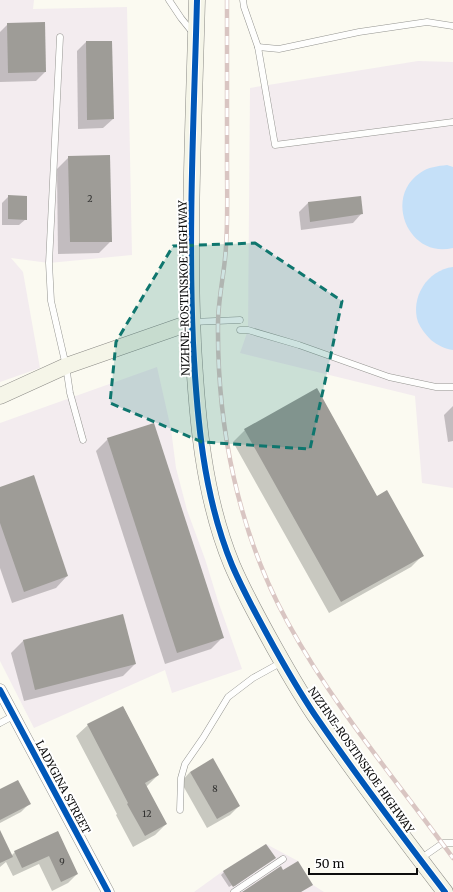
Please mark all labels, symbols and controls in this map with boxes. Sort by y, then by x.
house number: 2 [87,193,93,204]
street label: NIZHNE-ROSTINSKOE HIGHWAY [175,199,193,376]
street label: NIZHNE-ROSTINSKOE HIGHWAY [305,684,418,837]
street label: LADYGINA STREET [32,738,94,836]
house number: 8 [212,783,218,794]
house number: 12 [142,808,152,819]
scale bar [309,850,417,876]
house number: 9 [59,856,65,867]
text: 50 m [315,856,344,871]

